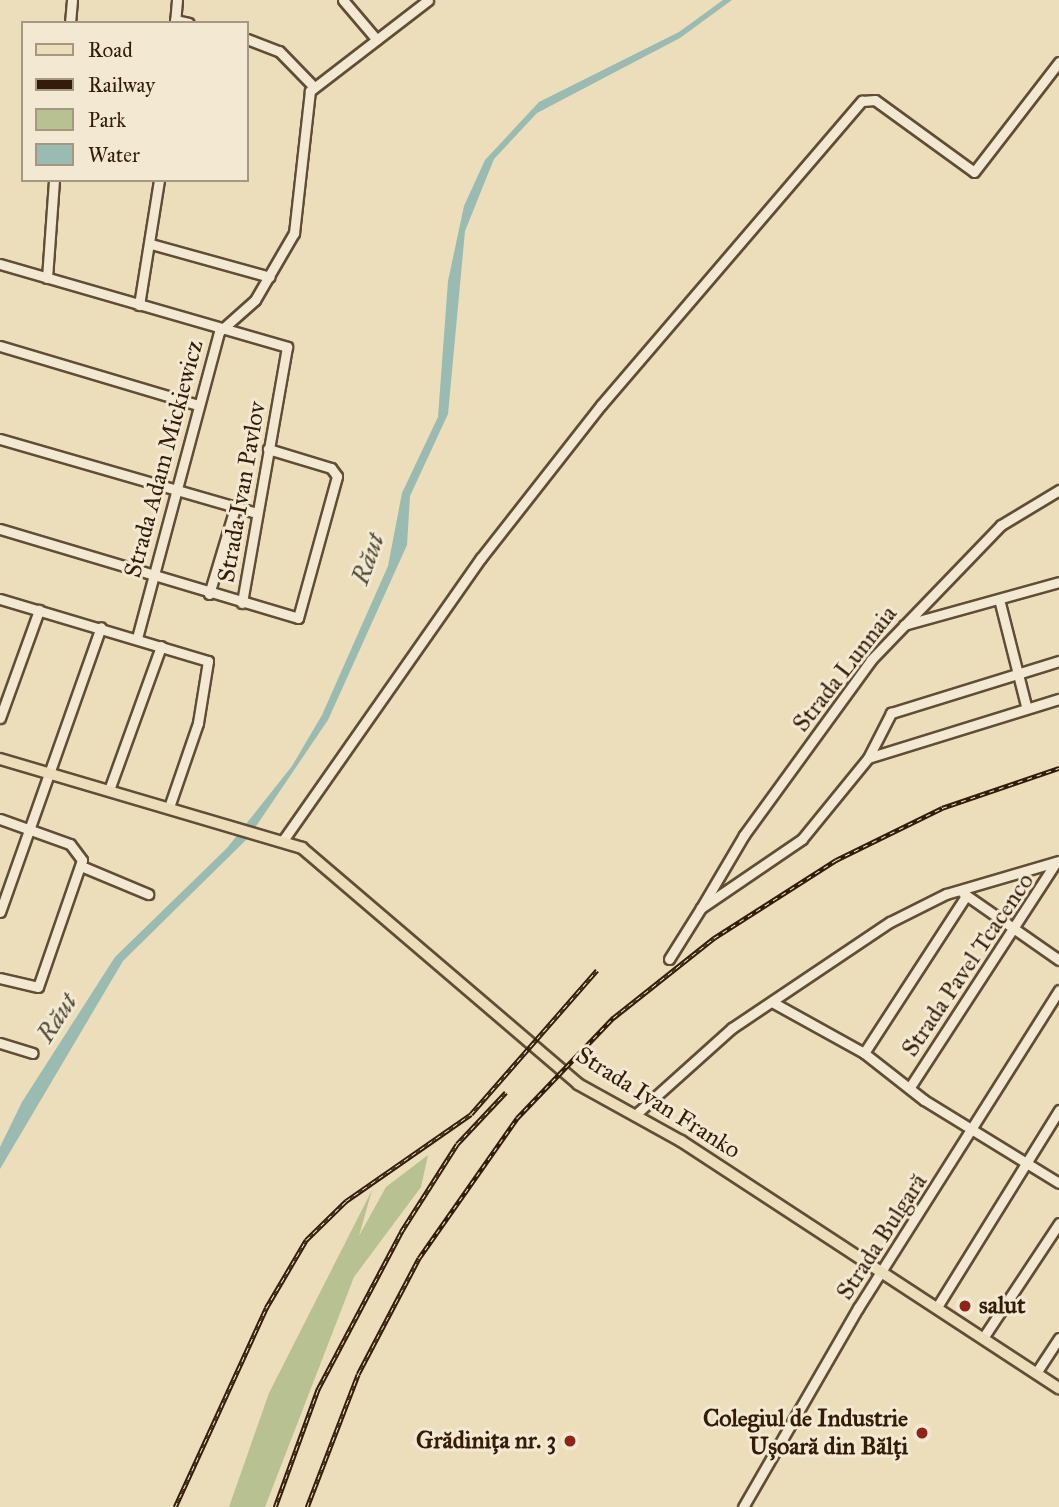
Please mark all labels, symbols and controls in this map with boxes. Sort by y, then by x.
legend [21,21,248,182]
text: Road [88,37,133,63]
text: Railway [88,72,155,98]
text: Park [88,107,126,133]
text: Water [88,142,140,168]
street label: Strada Adam Mickiewicz [118,337,210,581]
street label: Strada Ivan Pavlov [212,399,272,585]
water label: Răut [344,529,392,589]
street label: Strada Lunnaia [787,600,903,738]
street label: Strada Pavel Tcacenco [896,868,1040,1062]
water label: Răut [30,988,84,1048]
street label: Strada Ivan Franko [570,1041,746,1165]
street label: Strada Bulgară [831,1169,933,1305]
place label: salut [979,1292,1026,1320]
marker: salut [957,1298,973,1314]
place label: Colegiul de Industrie Ușoară din Bălți [703,1405,908,1461]
marker: Colegiul de Industrie Ușoară din Bălți [914,1425,930,1441]
place label: Grădinița nr. 3 [416,1427,556,1455]
marker: Grădinița nr. 3 [562,1433,578,1449]

